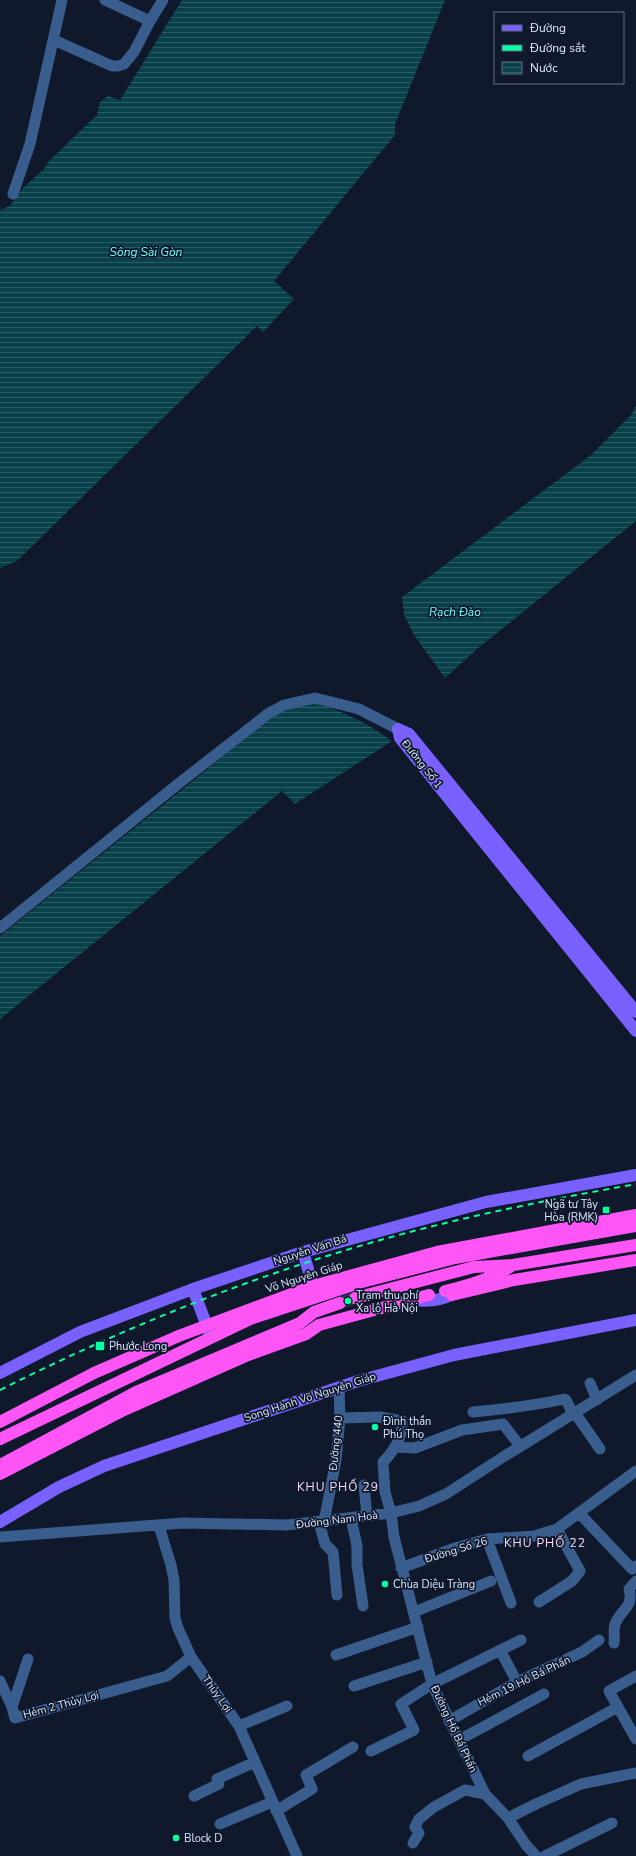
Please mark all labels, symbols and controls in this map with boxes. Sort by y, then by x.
legend [494,12,624,84]
text: Đường [529,20,566,36]
text: Đường sắt [529,40,586,56]
text: Nước [530,60,558,76]
water label: Sông Sài Gòn [110,244,183,260]
water label: Rạch Đào [429,604,481,620]
street label: Đường Số 1 [398,736,446,792]
place label: Ngã tư Tây Hòa (RMK) [544,1197,598,1225]
marker: Ngã tư Tây Hòa (RMK) [601,1205,611,1215]
street label: Nguyễn Văn Bá [271,1231,349,1269]
street label: Võ Nguyên Giáp [263,1258,344,1297]
place label: Trạm thu phí Xa lộ Hà Nội [356,1288,419,1316]
marker: Trạm thu phí Xa lộ Hà Nội [343,1296,353,1306]
place label: Phước Long [109,1339,167,1354]
marker: Phước Long [94,1340,106,1352]
street label: Song Hành Võ Nguyên Giáp [242,1369,378,1425]
street label: Đường 440 [326,1414,346,1473]
place label: Đình thần Phú Thọ [382,1414,431,1442]
marker: Đình thần Phú Thọ [370,1422,380,1432]
district label: KHU PHỐ 29 [297,1478,379,1495]
street label: Đường Nam Hoà [294,1508,379,1533]
street label: Đường Số 26 [422,1533,490,1567]
district label: KHU PHỐ 22 [504,1534,586,1551]
place label: Chùa Diệu Tràng [393,1577,475,1592]
marker: Chùa Diệu Tràng [380,1579,390,1589]
street label: Hẻm 19 Hồ Bá Phấn [475,1652,573,1710]
street label: Thủy Lợi [199,1672,235,1716]
street label: Đường Hồ Bá Phấn [427,1682,481,1775]
street label: Hẻm 2 Thủy Lợi [21,1688,101,1722]
place label: Block D [184,1831,222,1846]
marker: Block D [171,1833,181,1843]

